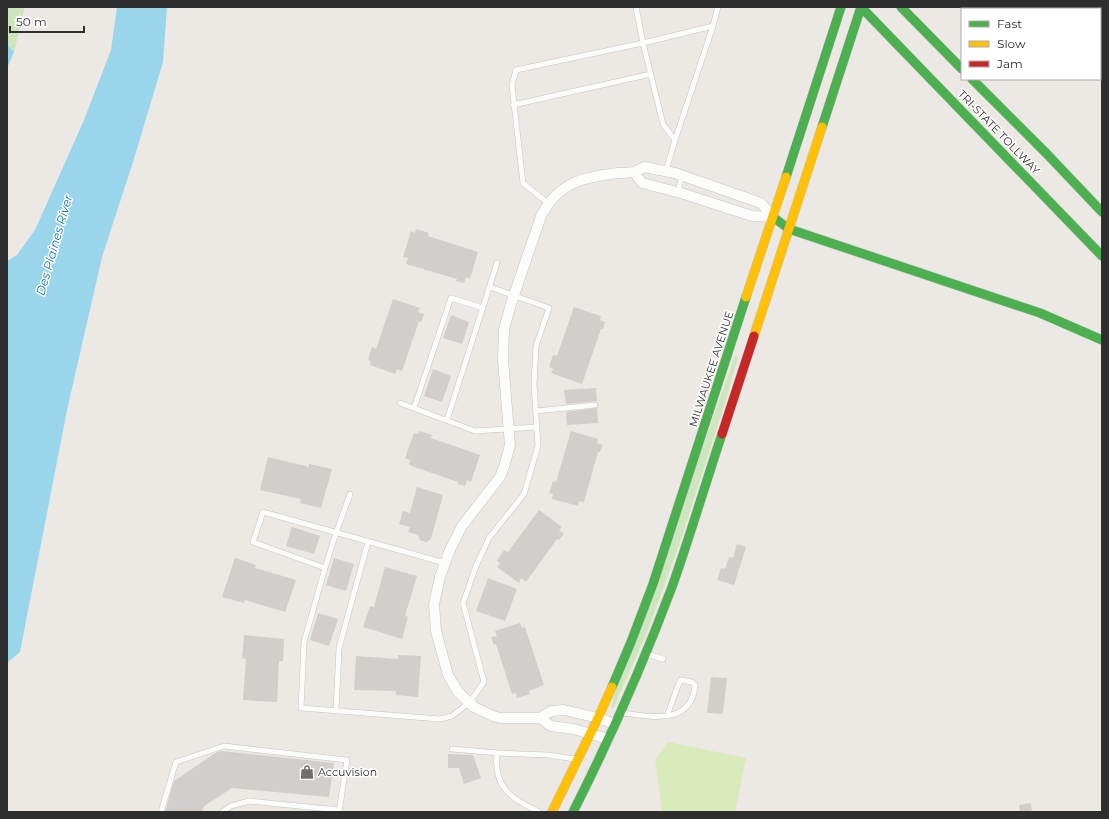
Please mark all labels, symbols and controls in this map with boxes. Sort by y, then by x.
scale bar [10,8,84,34]
legend [961,8,1101,80]
text: 50 m [16,14,47,29]
text: Fast [997,16,1022,31]
text: Slow [997,36,1026,51]
text: Jam [996,56,1023,71]
street label: TRI-STATE TOLLWAY [955,87,1043,177]
water label: Des Plaines River [32,193,76,297]
street label: MILWAUKEE AVENUE [686,309,736,429]
shop icon: Accuvision [299,764,315,780]
place label: Accuvision [318,765,377,779]

